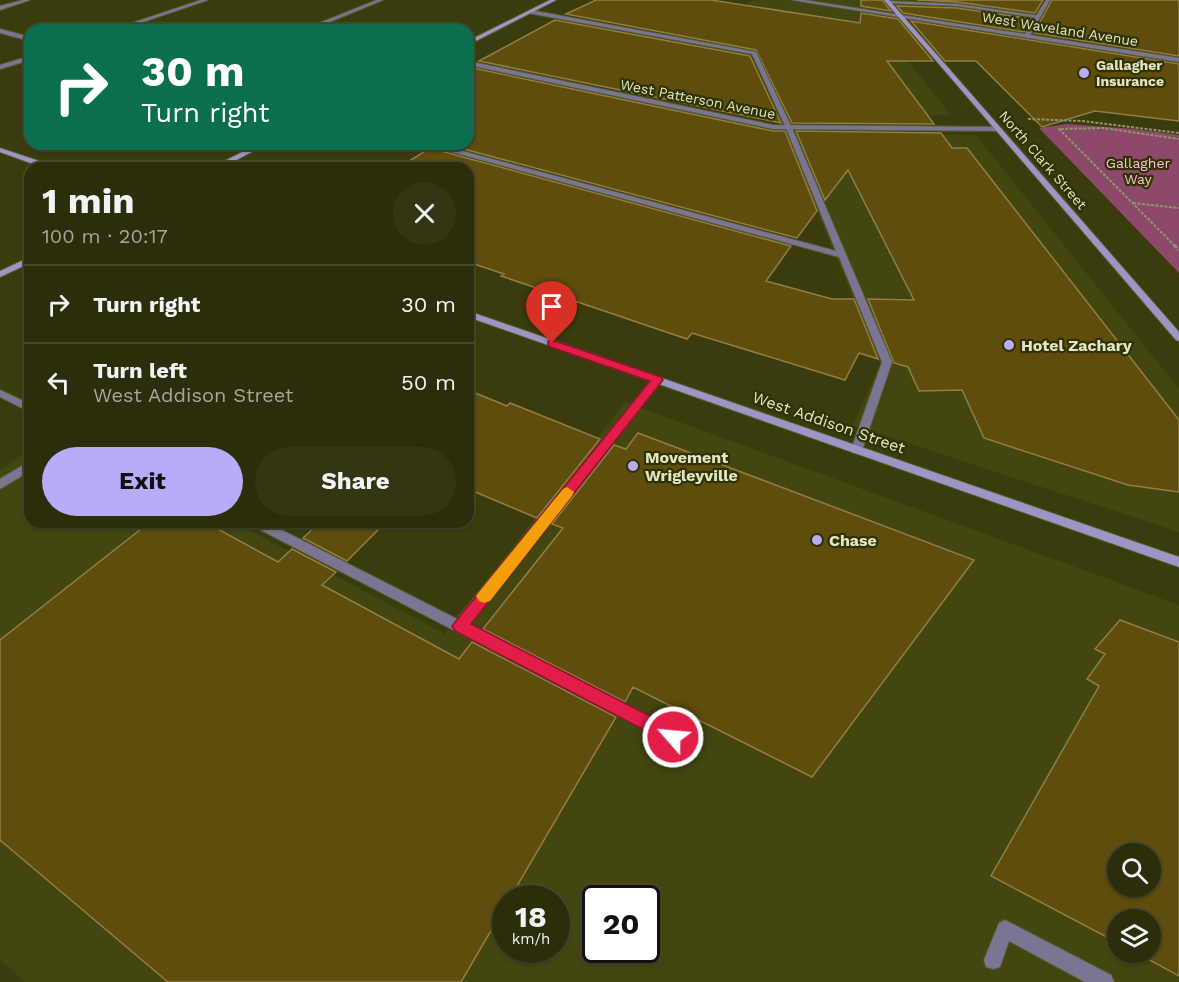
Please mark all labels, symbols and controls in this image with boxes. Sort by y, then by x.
street label: West Waveland Avenue [981,9,1139,49]
text: 30 m [141,47,245,96]
icon: right [42,48,120,126]
place label: Gallagher Insurance [1096,57,1164,89]
marker: Gallagher Insurance [1077,66,1091,80]
street label: West Patterson Avenue [619,76,777,122]
text: Turn right [141,97,270,129]
street label: North Clark Street [996,107,1090,213]
park label: Gallagher Way [1106,155,1171,187]
text: 1 min [42,180,134,222]
button: close [393,182,456,245]
text: 100 m · 20:17 [42,224,168,248]
pin [526,281,577,343]
icon: right [42,288,75,321]
icon: arrive [535,290,568,323]
text: Turn right [93,292,200,317]
text: 30 m [401,292,456,317]
place label: Hotel Zachary [1021,336,1133,355]
marker: Hotel Zachary [1002,338,1016,352]
text: Turn left [93,358,187,383]
icon: left [42,366,75,399]
text: 50 m [401,370,456,395]
text: West Addison Street [93,383,293,407]
street label: West Addison Street [750,387,908,458]
button: Exit [42,447,243,516]
button: Share [255,447,456,516]
place label: Movement Wrigleyville [645,448,738,485]
marker: Movement Wrigleyville [626,459,640,473]
place label: Chase [829,531,877,550]
marker: Chase [810,533,824,547]
position arrow [641,705,705,769]
map controls [1107,843,1161,963]
button: search [1107,843,1161,897]
speed limit sign: 20 [582,885,660,963]
text: 18 [515,899,547,934]
button: layers [1107,909,1161,963]
text: km/h [512,930,550,948]

